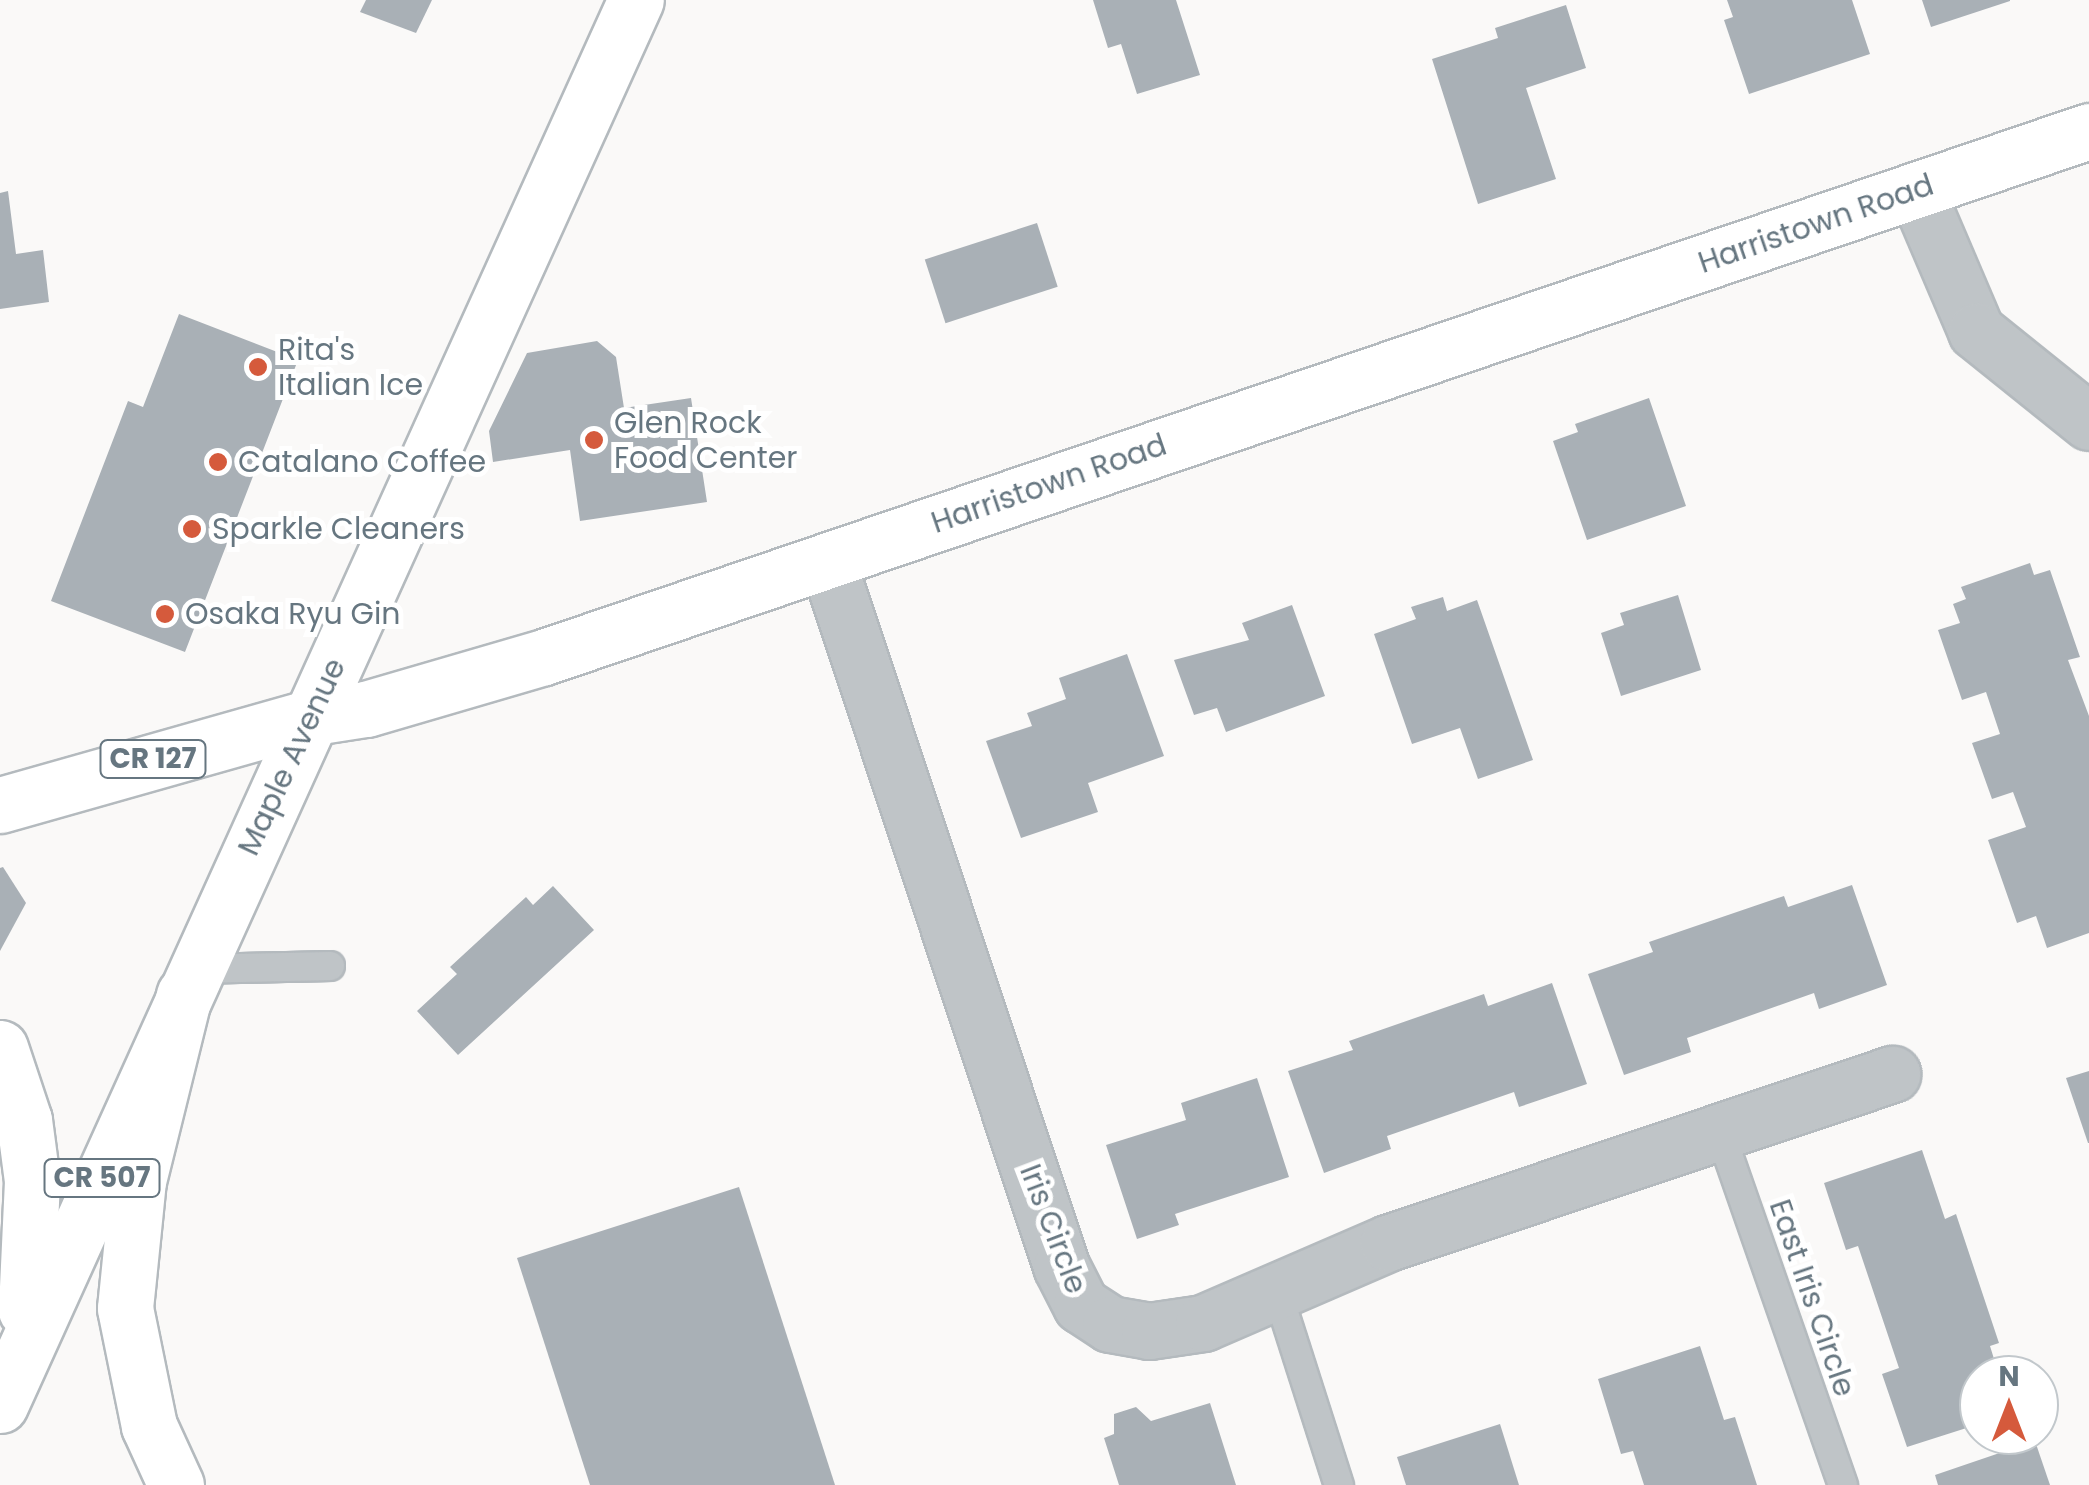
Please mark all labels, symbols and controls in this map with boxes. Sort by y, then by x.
street label: Harristown Road [1694,167,1938,281]
place label: Rita's Italian Ice [278,332,423,402]
marker: Rita's Italian Ice [247,356,269,378]
place label: Glen Rock Food Center [614,405,797,476]
street label: Harristown Road [927,427,1171,541]
marker: Glen Rock Food Center [583,429,605,451]
place label: Catalano Coffee [238,444,486,480]
marker: Catalano Coffee [207,451,229,473]
place label: Sparkle Cleaners [212,511,465,547]
marker: Sparkle Cleaners [181,518,203,540]
place label: Osaka Ryu Gin [185,596,401,632]
marker: Osaka Ryu Gin [154,603,176,625]
street label: Maple Avenue [231,653,353,861]
road number: CR 127 [98,736,208,782]
road number: CR 507 [42,1155,162,1201]
street label: Iris Circle [1012,1159,1094,1299]
street label: East Iris Circle [1761,1195,1863,1401]
north arrow [1959,1355,2059,1455]
text: N [1998,1357,2020,1396]

